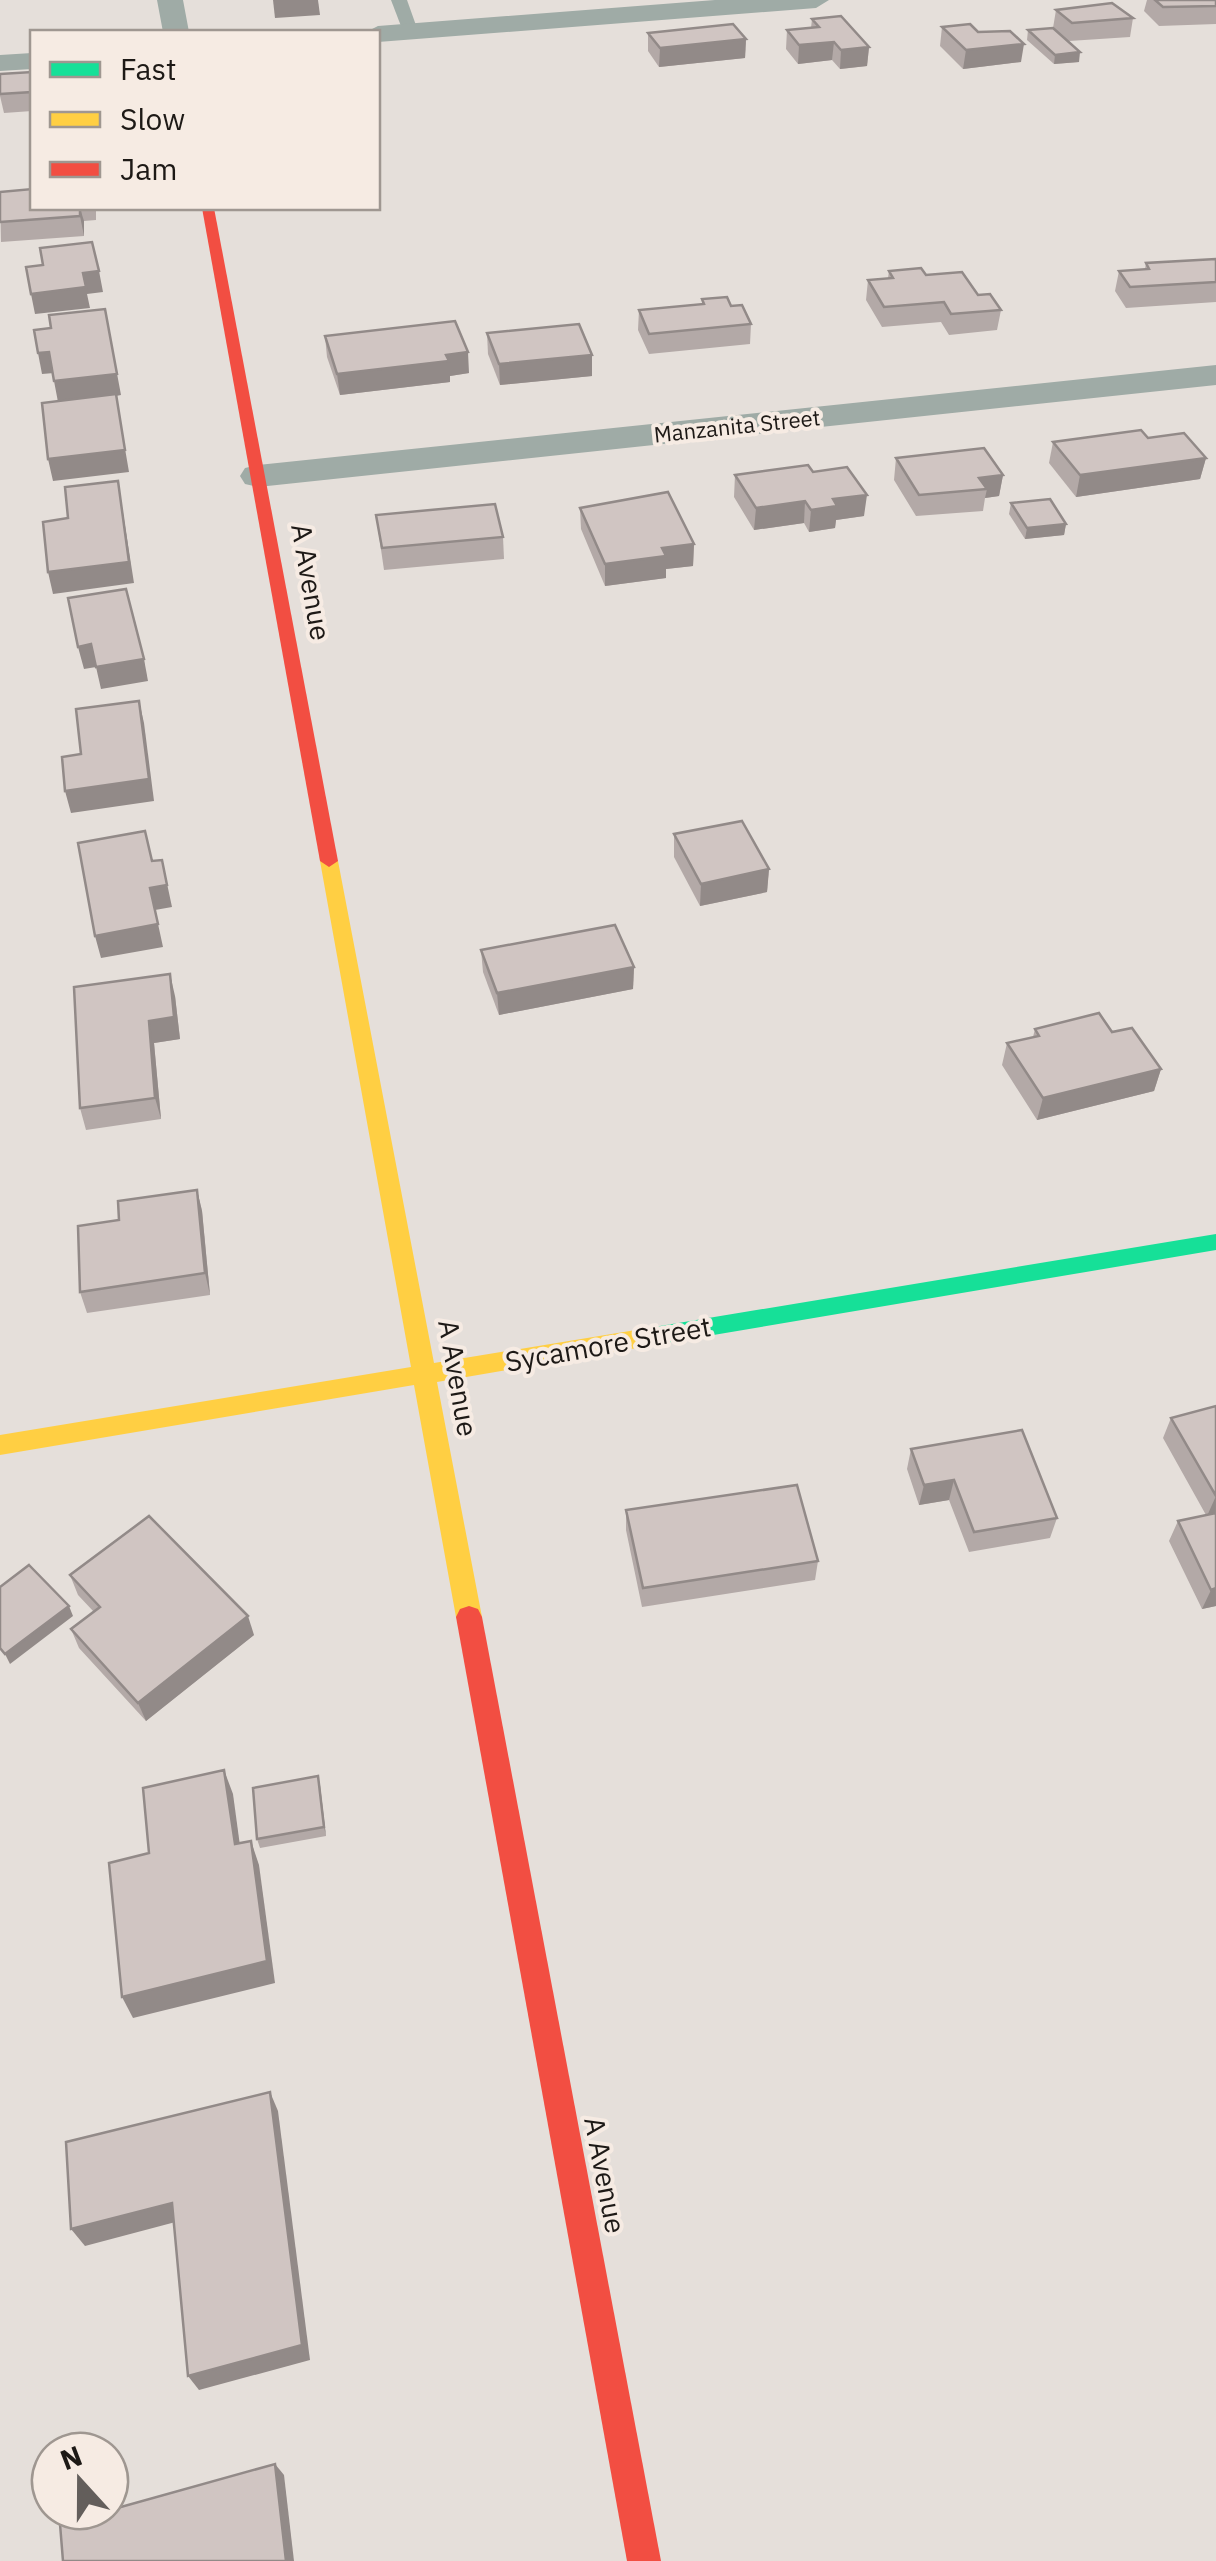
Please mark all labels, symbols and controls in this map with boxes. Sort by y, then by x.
legend [30,30,380,210]
text: Fast [120,49,177,88]
text: Slow [120,99,185,138]
text: Jam [120,149,178,188]
street label: Manzanita Street [652,402,822,449]
street label: A Avenue [283,521,340,643]
street label: Sycamore Street [502,1307,714,1380]
street label: A Avenue [430,1317,487,1439]
street label: A Avenue [576,2113,635,2236]
north arrow [30,2431,130,2531]
text: N [55,2436,87,2478]

